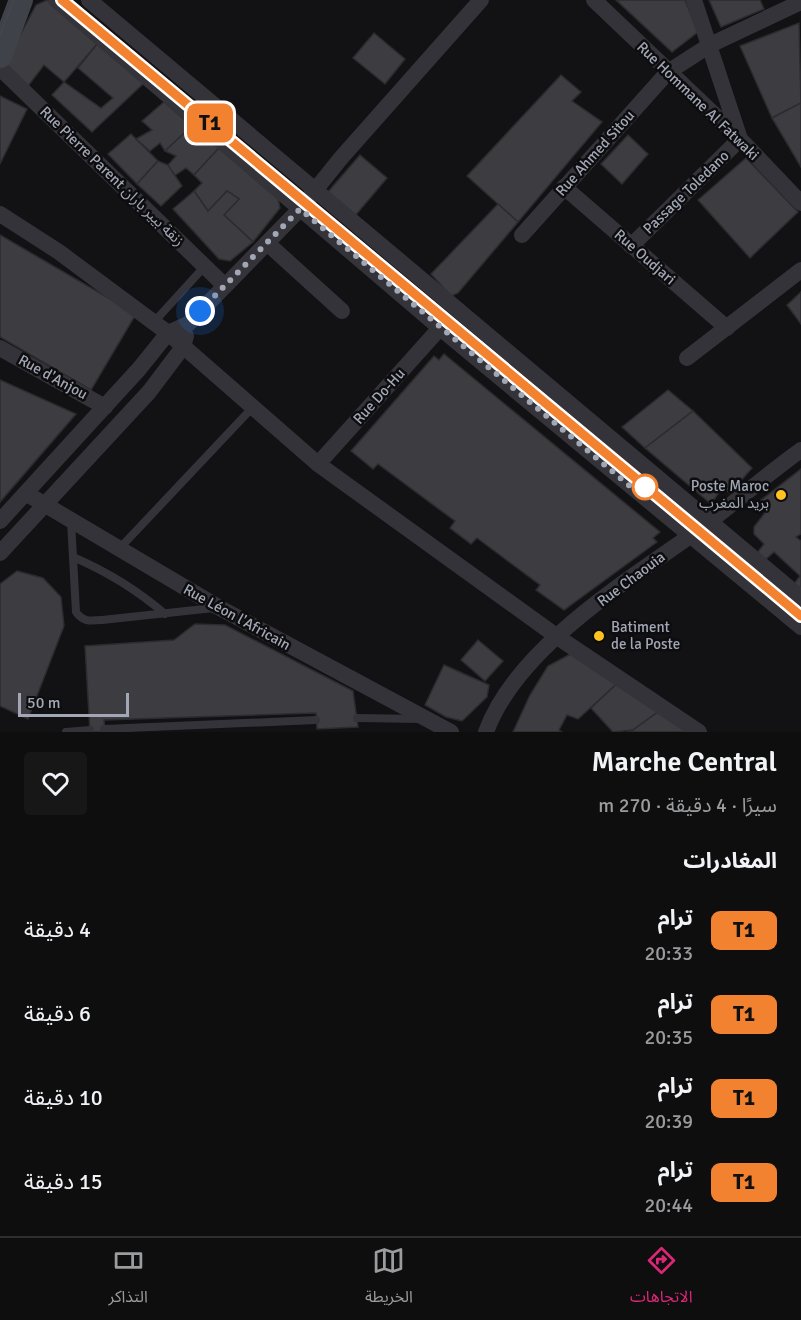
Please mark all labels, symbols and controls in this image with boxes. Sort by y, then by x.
street label: Rue Hommane Al Fatwaki [633,38,763,164]
street label: Rue Pierre Parent زنقة بيير باران [36,102,188,250]
line badge: T1 [183,104,237,142]
street label: Rue Ahmed Sitou [552,106,638,200]
text: T1 [199,110,221,136]
street label: Passage Toledano [639,146,733,238]
street label: Rue Oudjari [611,226,679,288]
your location [185,296,215,326]
street label: Rue d'Anjou [15,351,91,403]
street label: Rue Do-Hu [349,364,409,428]
unlabelled marker [632,474,658,500]
place label: Poste Maroc بريد المغرب [691,477,769,512]
marker: Poste Maroc بريد المغرب [774,488,788,502]
street label: Rue Chaouia [594,548,668,610]
street label: Rue Léon l'Africain [180,580,294,654]
place label: Batiment de la Poste [611,618,680,653]
marker: Batiment de la Poste [592,629,606,643]
scale bar [18,690,129,718]
text: 50 m [27,693,61,713]
text: Marche Central [591,745,777,779]
button: heart [24,752,87,815]
text: سيرًا · 4 دقيقة · 270 m [598,793,777,818]
text: المغادرات [683,847,777,874]
text: ترام [658,904,693,931]
text: 4 دقيقة [24,916,91,943]
text: T1 [733,917,755,943]
text: 20:33 [644,941,693,966]
text: ترام [658,988,693,1015]
text: 6 دقيقة [24,1000,91,1027]
text: T1 [733,1001,755,1027]
text: 20:35 [644,1025,693,1050]
text: ترام [658,1072,693,1099]
text: 10 دقيقة [24,1084,103,1111]
text: T1 [733,1085,755,1111]
text: 20:39 [644,1109,693,1134]
text: ترام [658,1156,693,1183]
text: 15 دقيقة [24,1168,103,1195]
text: T1 [733,1169,755,1195]
text: 20:44 [644,1193,693,1218]
tab: التذاكر [109,1244,148,1314]
tab: الخريطة [365,1244,413,1314]
tab: الاتجاهات [630,1244,692,1314]

